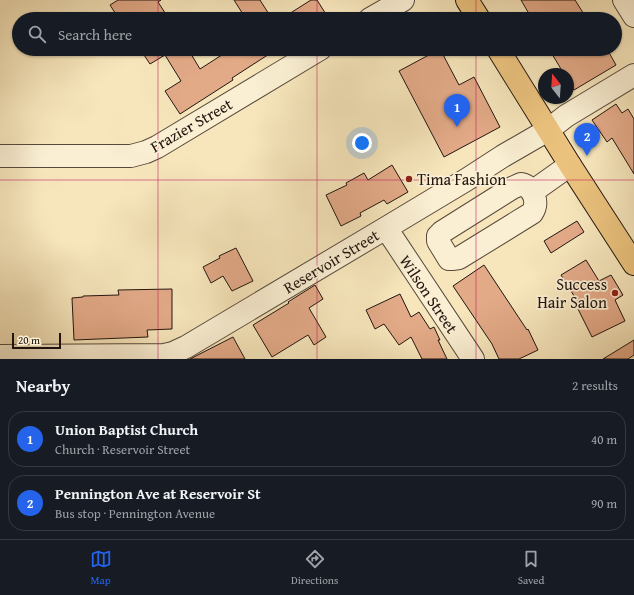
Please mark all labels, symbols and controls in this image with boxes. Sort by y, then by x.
search box [12,12,622,56]
icon: search [26,23,48,45]
text: Search here [58,24,132,45]
north arrow [538,68,574,104]
street label: Frazier Street [145,92,237,158]
pin: 1 [444,94,470,127]
pin: 2 [574,123,600,156]
your location [352,133,372,153]
place label: Tima Fashion [417,167,506,191]
marker: Tima Fashion [404,174,414,184]
street label: Reservoir Street [278,223,384,299]
street label: Wilson Street [394,250,464,338]
place label: Success Hair Salon [537,272,607,314]
marker: Success Hair Salon [610,288,620,298]
scale bar [12,331,61,350]
text: 20 m [18,332,40,348]
text: Nearby [16,373,70,398]
text: 2 results [572,376,618,395]
text: Union Baptist Church [55,419,198,440]
text: 1 [27,430,33,449]
text: 40 m [591,430,617,449]
text: Church · Reservoir Street [55,440,190,459]
text: Pennington Ave at Reservoir St [55,483,261,504]
text: 2 [27,494,33,513]
text: 90 m [591,494,617,513]
text: Bus stop · Pennington Avenue [55,504,215,523]
tab: Map [90,548,112,588]
tab: Directions [291,548,338,588]
tab: Saved [518,548,544,588]

